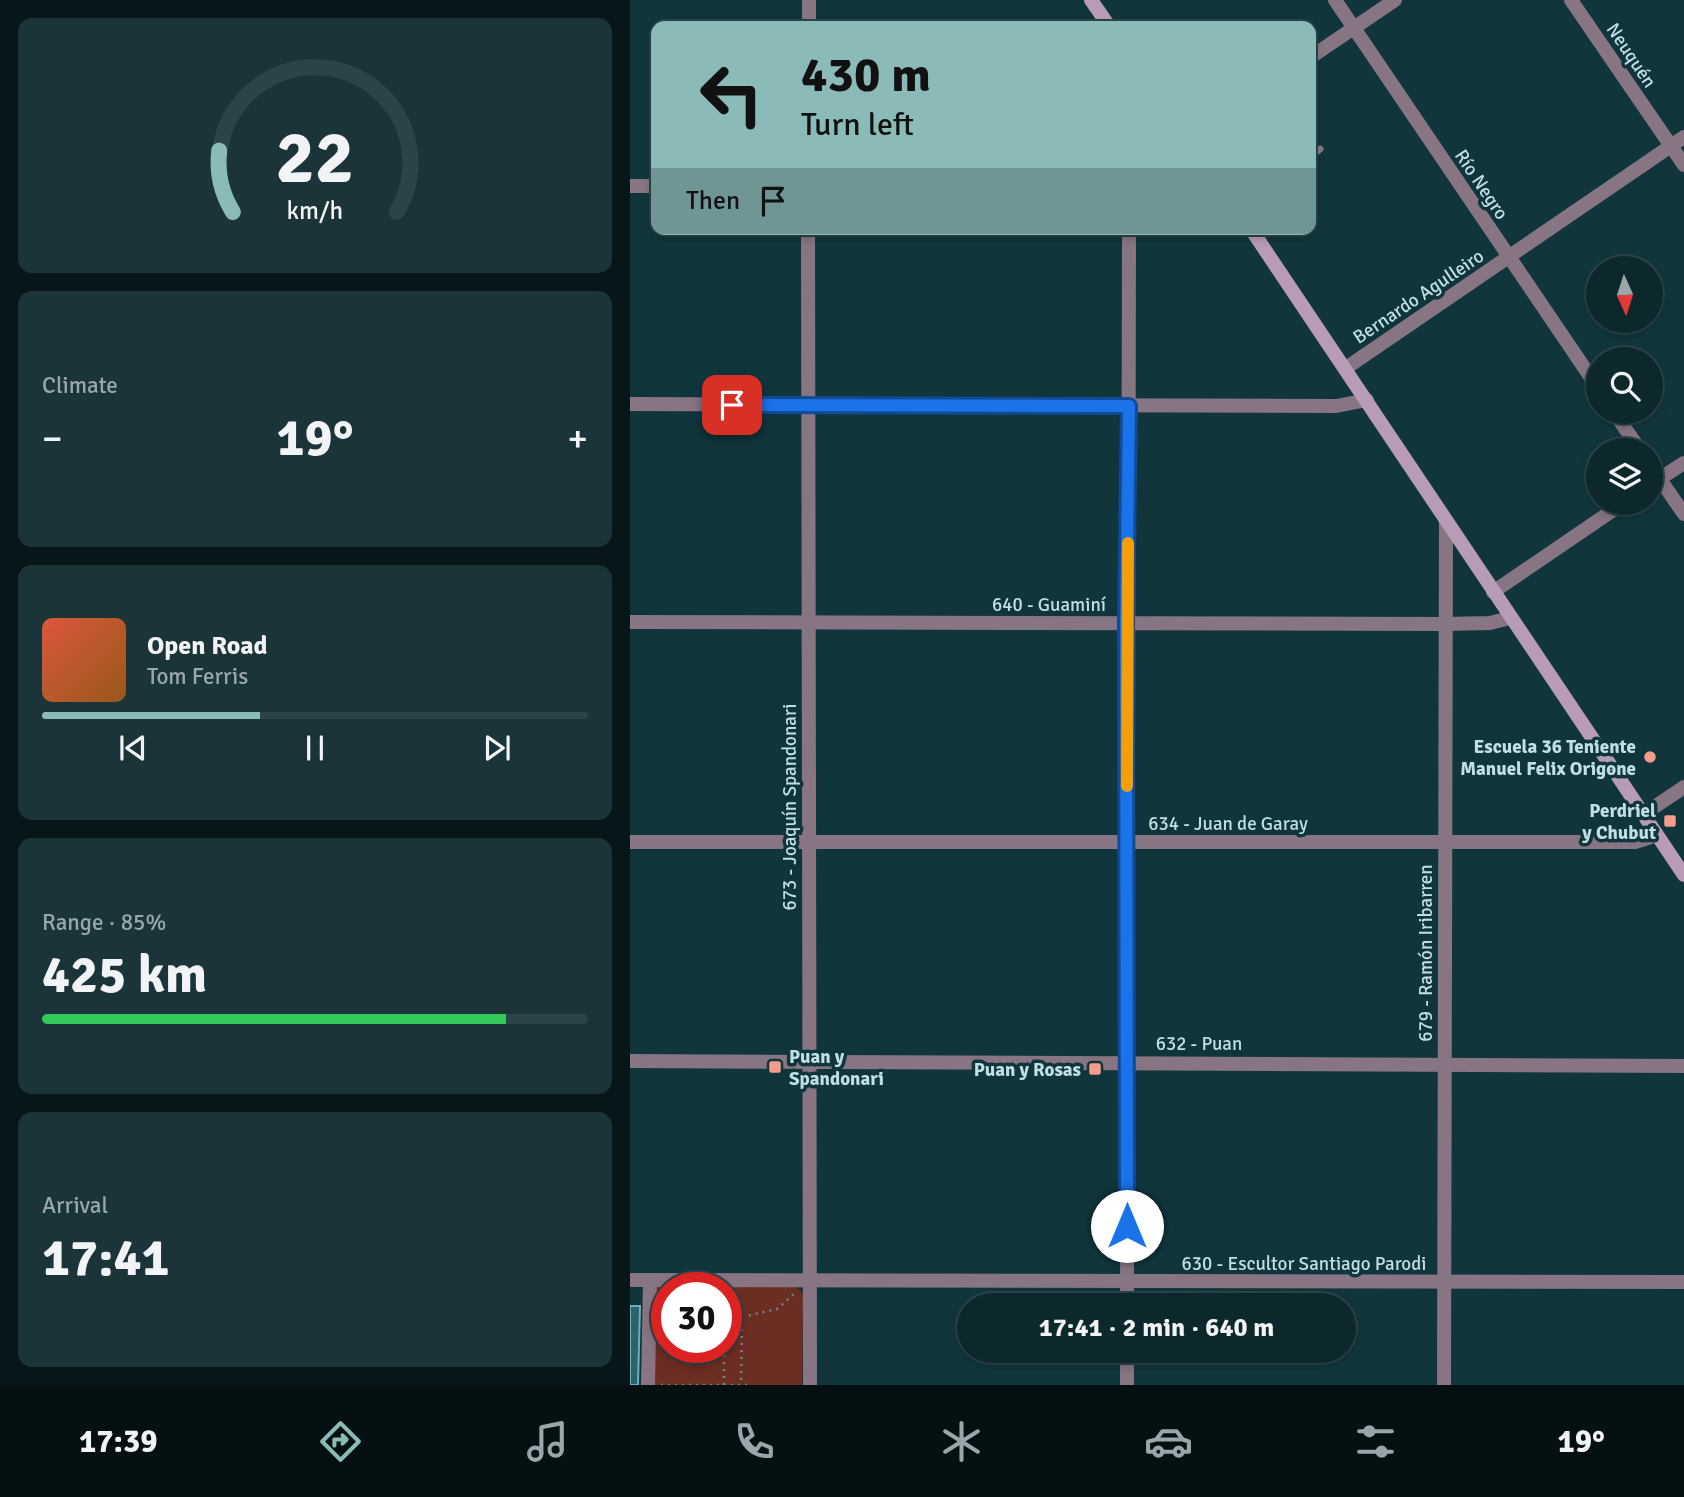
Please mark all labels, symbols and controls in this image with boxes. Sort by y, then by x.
street label: Neuquén [1601,19,1662,93]
text: 430 m [801,45,931,105]
icon: left [686,49,777,140]
text: Turn left [801,105,914,144]
text: 22 [276,114,354,203]
street label: Río Negro [1449,145,1513,224]
icon: arrive [754,182,792,220]
text: Then [686,185,740,217]
text: km/h [287,195,343,226]
street label: Bernardo Agulleiro [1349,244,1489,349]
north arrow [1586,256,1662,332]
map controls [1586,256,1663,515]
button: search [1586,347,1663,424]
text: Climate [42,371,118,400]
pin [702,375,762,435]
icon: arrive [713,386,751,424]
text: 19° [277,406,353,470]
text: − [42,415,63,462]
text: + [567,415,588,462]
button: layers [1586,438,1663,515]
street label: 640 - Guaminí [992,593,1107,617]
text: Open Road [147,630,268,662]
text: Tom Ferris [147,662,248,691]
street label: 673 - Joaquín Spandonari [778,704,802,910]
icon: previous [114,729,152,767]
icon: pause [296,729,334,767]
icon: next [478,729,516,767]
place label: Escuela 36 Teniente Manuel Felix Origone [1460,735,1636,781]
marker: Escuela 36 Teniente Manuel Felix Origone [1642,749,1658,765]
place label: Perdriel y Chubut [1581,799,1656,845]
street label: 634 - Juan de Garay [1148,812,1308,836]
marker: Perdriel y Chubut [1662,813,1678,829]
street label: 679 - Ramón Iribarren [1414,864,1438,1042]
text: Range · 85% [42,908,166,937]
text: 425 km [42,943,207,1007]
street label: 632 - Puan [1156,1032,1242,1056]
place label: Puan y Spandonari [789,1045,884,1091]
place label: Puan y Rosas [974,1058,1081,1082]
marker: Puan y Spandonari [767,1059,783,1075]
marker: Puan y Rosas [1087,1061,1103,1077]
position arrow [1090,1189,1164,1263]
text: Arrival [42,1191,108,1220]
text: 17:41 [42,1226,170,1290]
street label: 630 - Escultor Santiago Parodi [1182,1252,1426,1276]
speed limit sign: 30 [651,1272,742,1363]
text: 17:41 · 2 min · 640 m [1039,1312,1274,1344]
icon: directions [316,1417,365,1466]
icon: music [523,1417,572,1466]
icon: phone [730,1417,779,1466]
icon: climate [937,1417,986,1466]
icon: car [1144,1417,1193,1466]
icon: filters [1351,1417,1400,1466]
text: 17:39 [79,1422,158,1461]
text: 19° [1558,1422,1605,1461]

